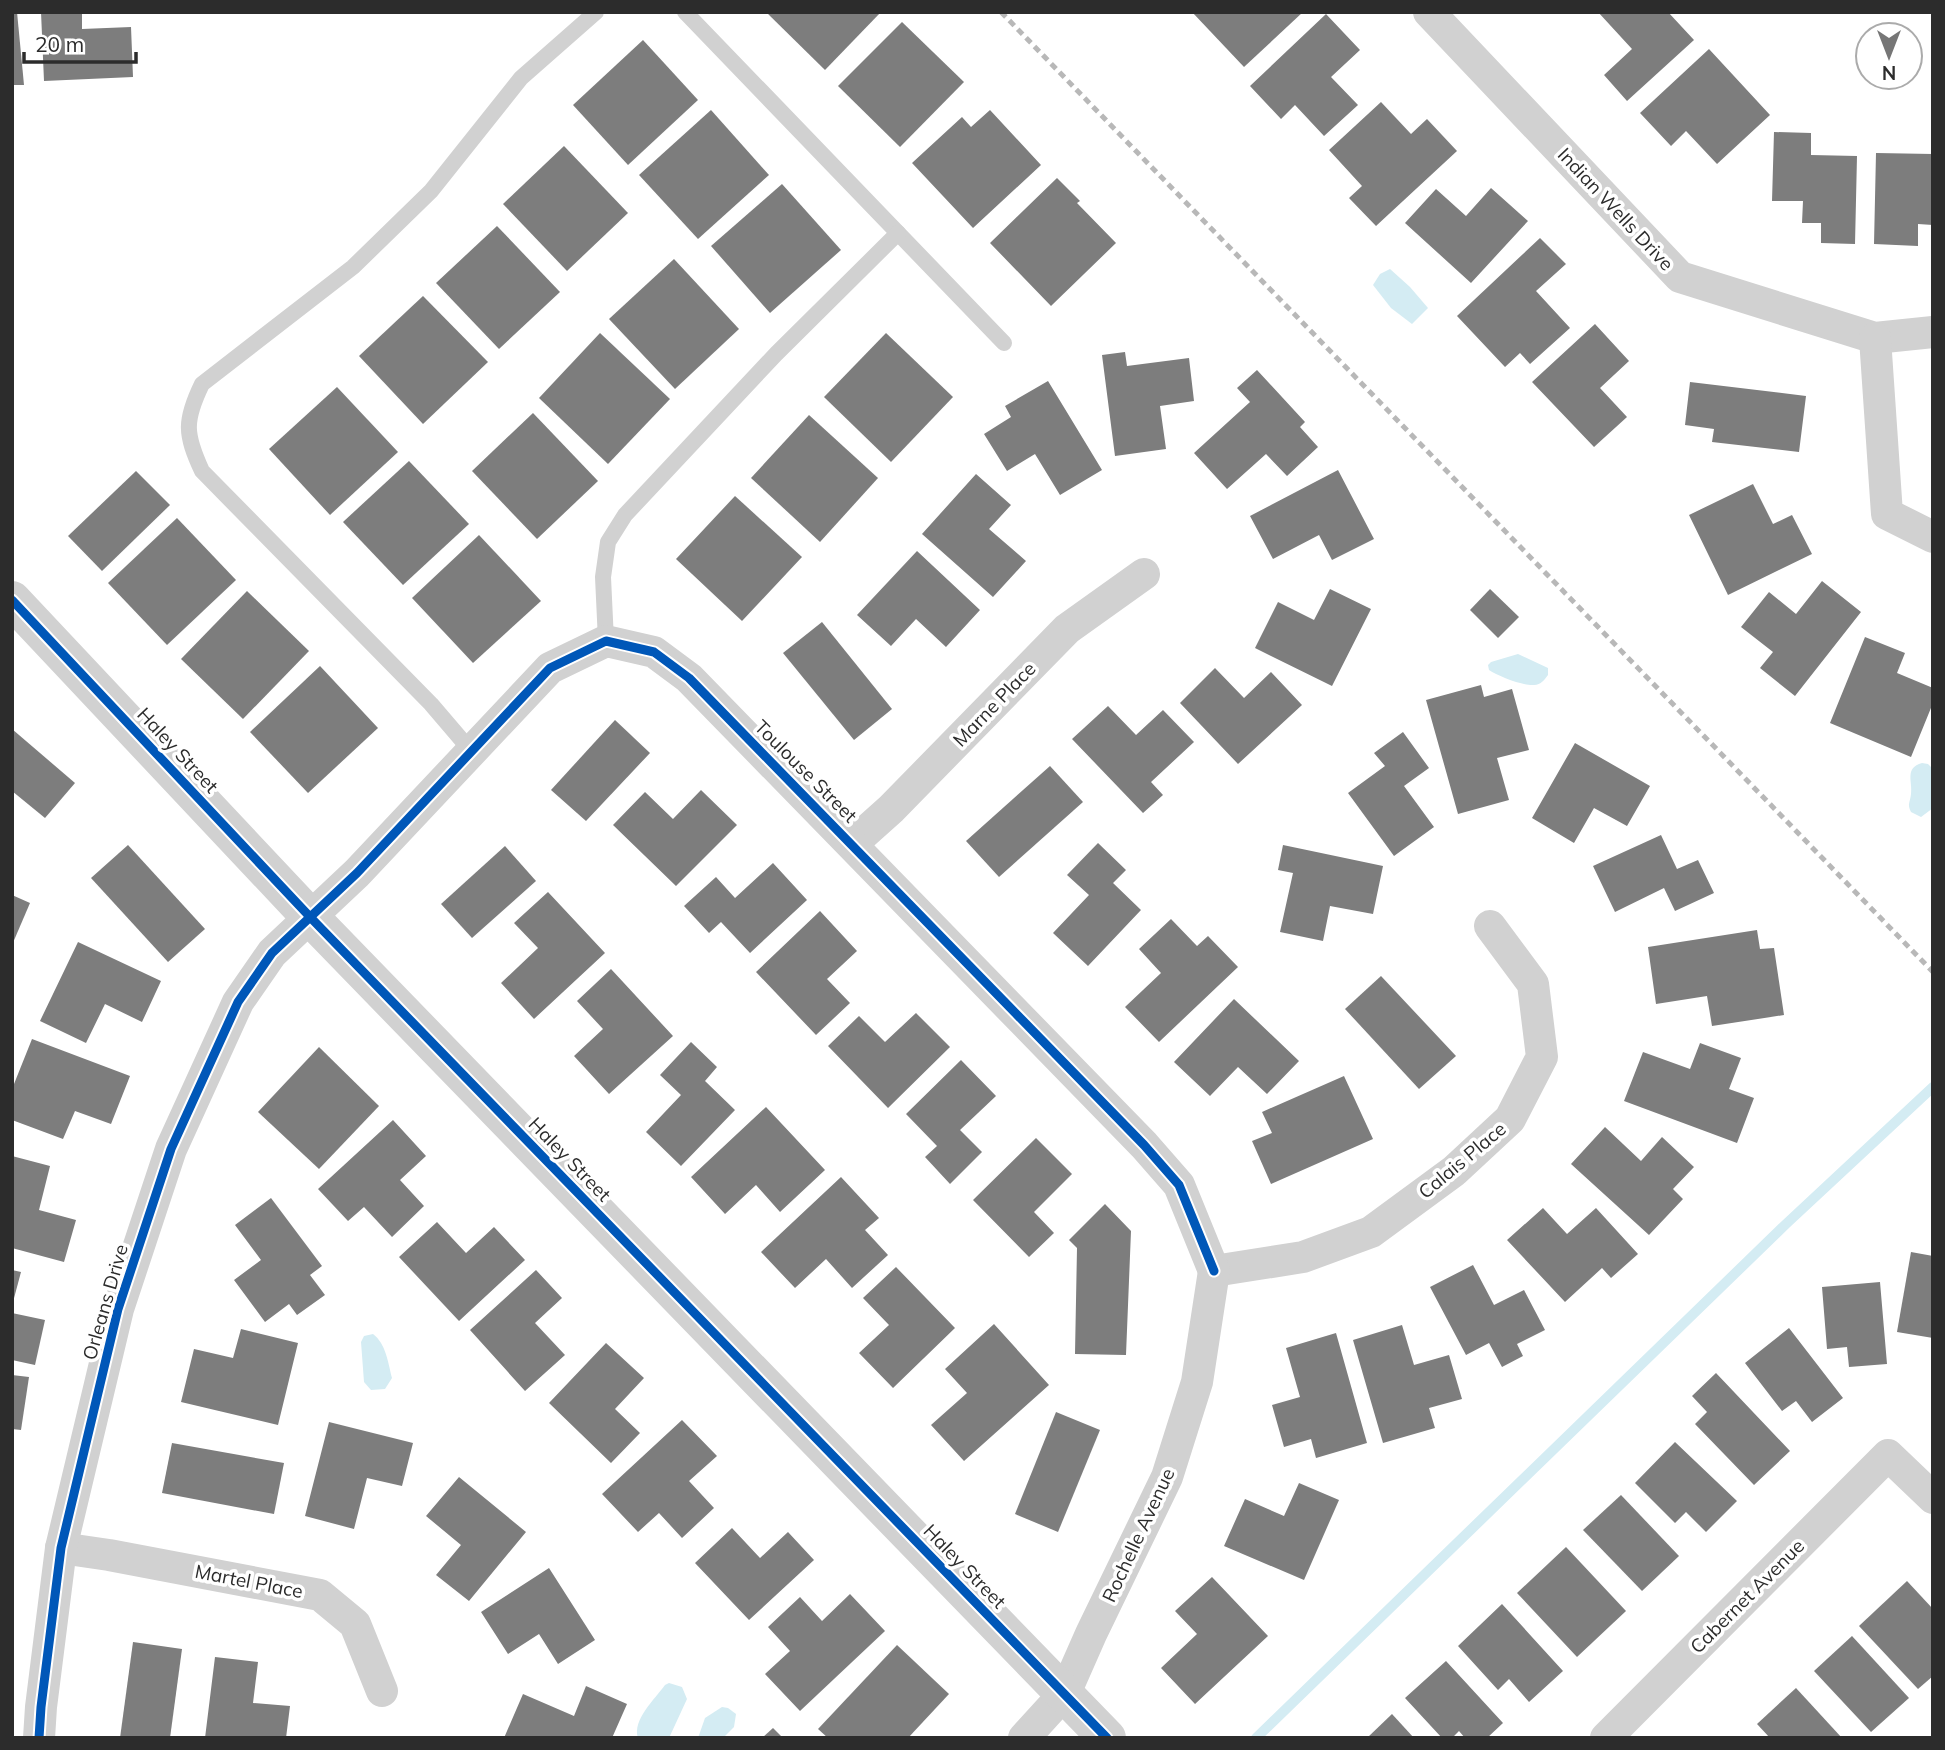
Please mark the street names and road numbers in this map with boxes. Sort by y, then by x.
street label: Indian Wells Drive [1553,143,1679,275]
street label: Marne Place [948,657,1040,751]
street label: Haley Street [132,702,224,798]
street label: Toulouse Street [750,715,863,828]
street label: Haley Street [524,1112,616,1207]
street label: Calais Place [1413,1116,1511,1204]
street label: Orleans Drive [77,1241,133,1363]
street label: Rochelle Avenue [1096,1464,1180,1606]
street label: Haley Street [919,1519,1011,1614]
street label: Cabernet Avenue [1685,1534,1809,1658]
street label: Martel Place [193,1559,305,1603]

